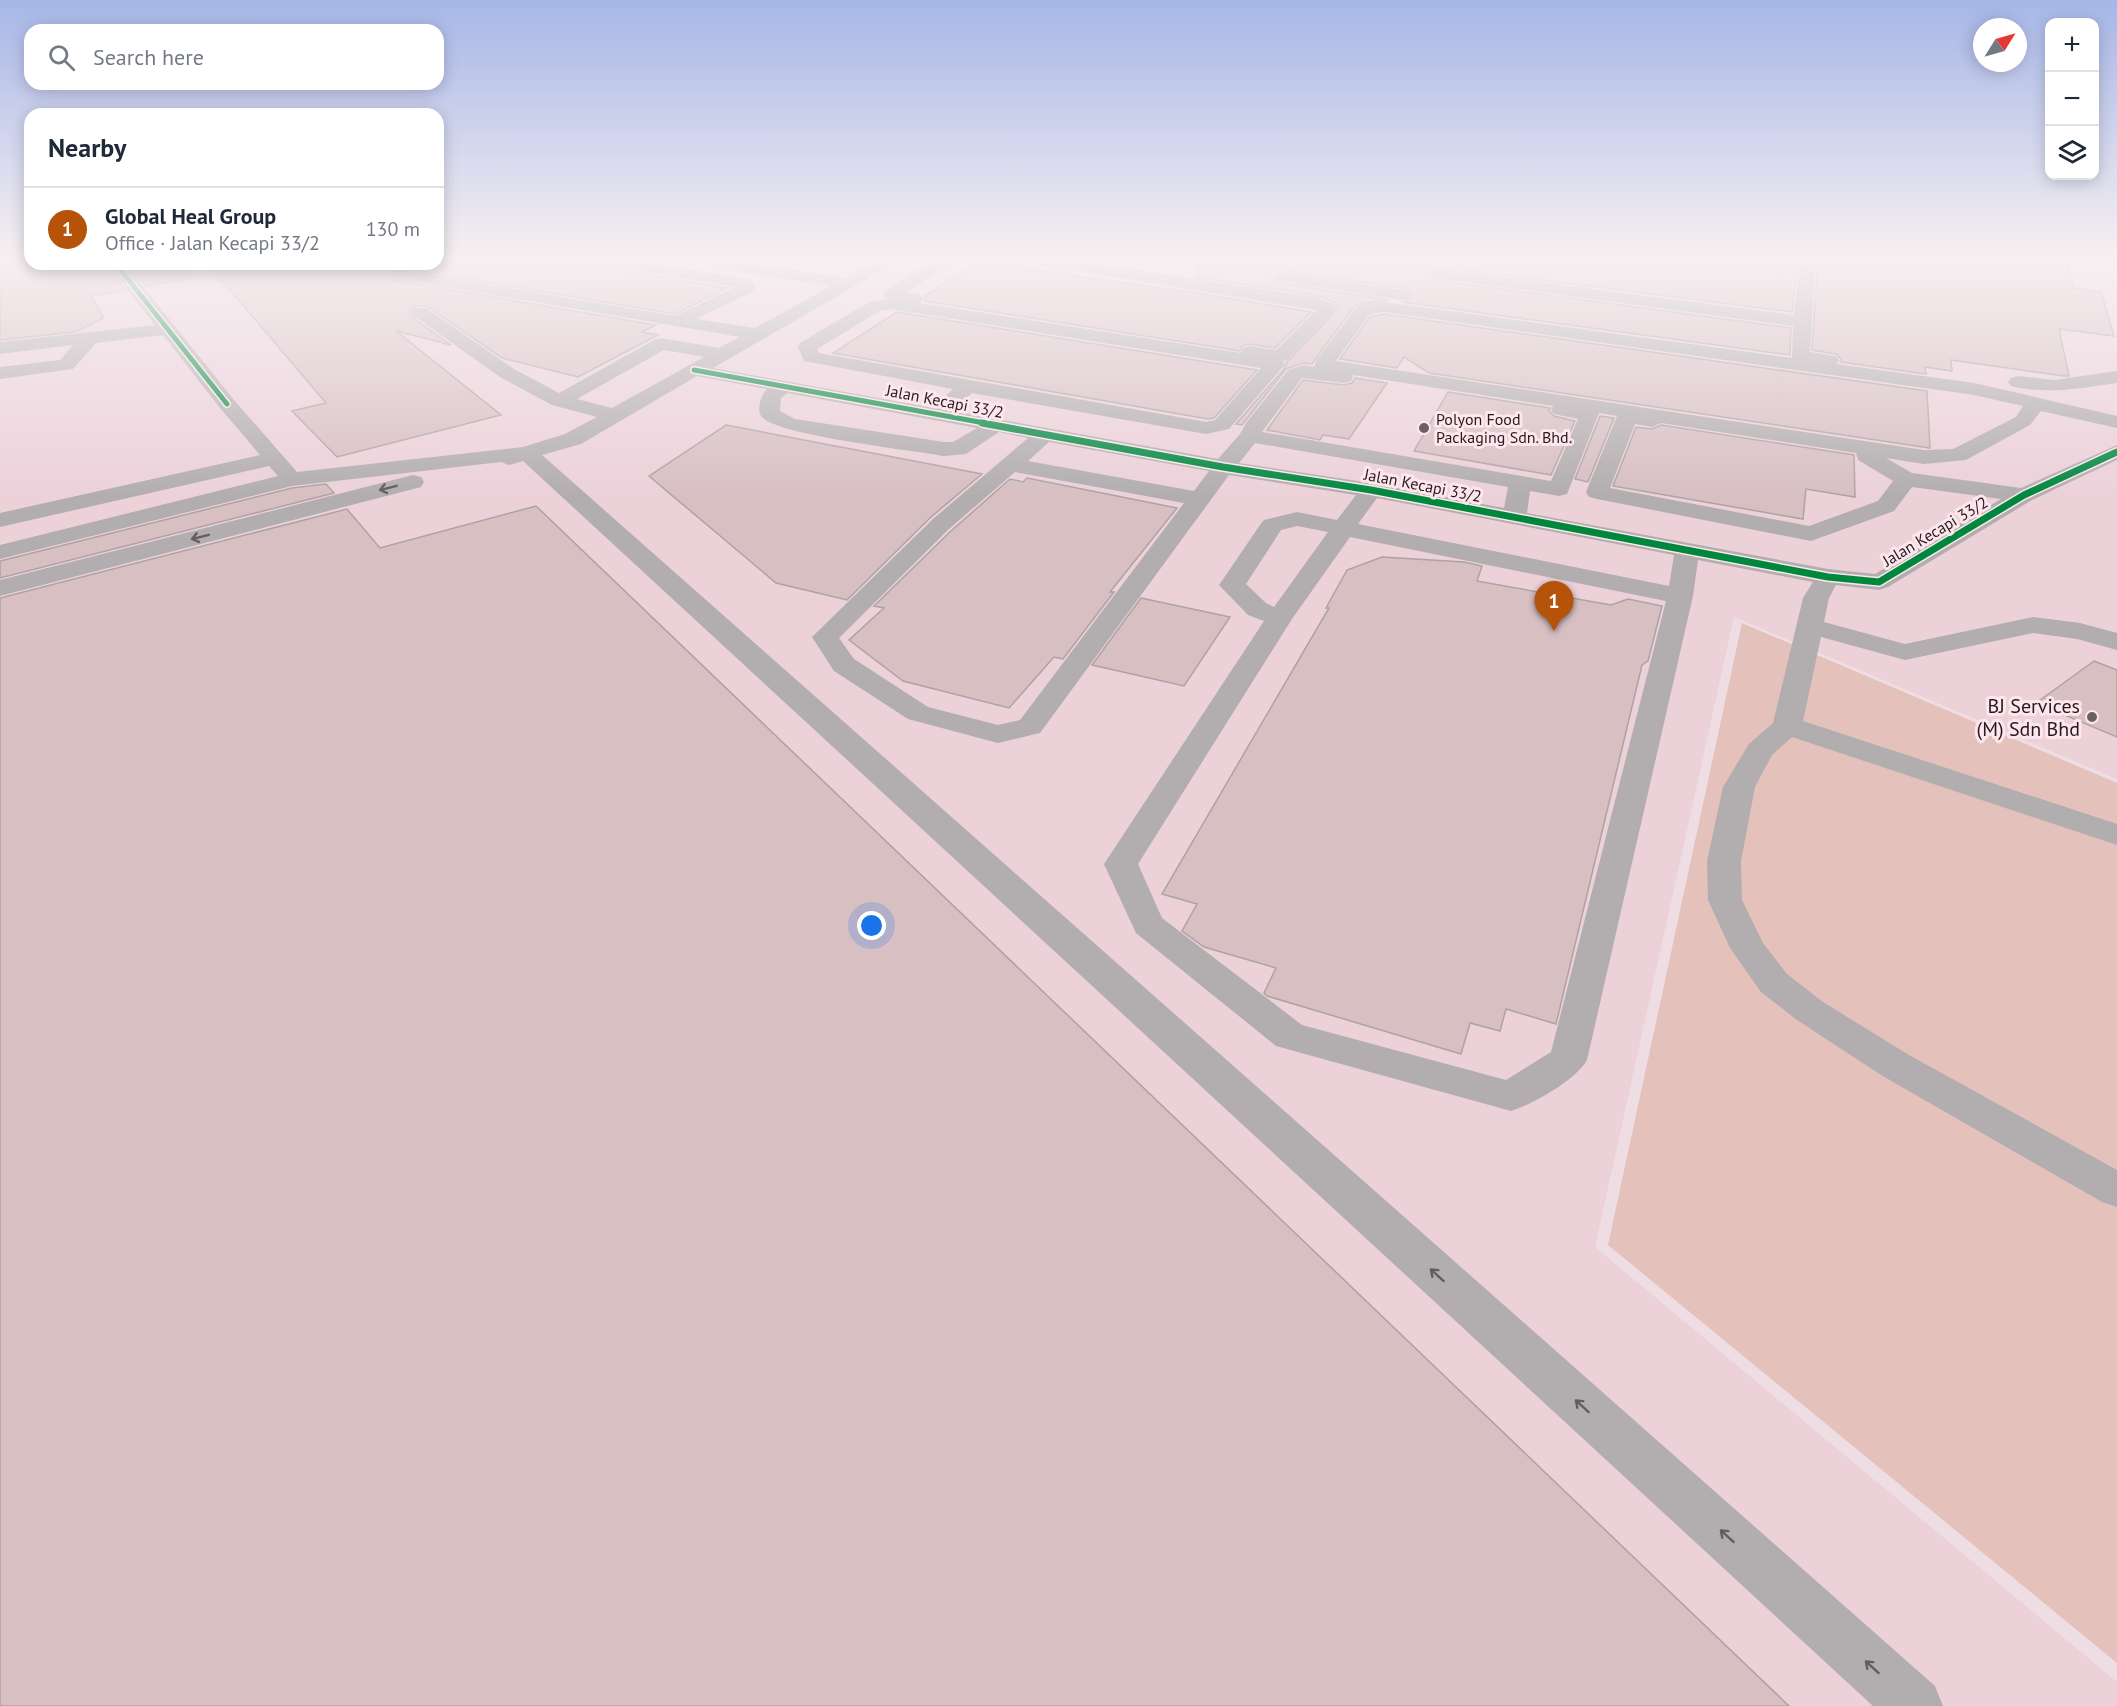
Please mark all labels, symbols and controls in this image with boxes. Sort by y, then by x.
north arrow [1973,18,2027,72]
map controls [2045,18,2099,180]
button: + [2045,18,2099,72]
search box [24,24,444,90]
icon: search [45,41,78,74]
text: Search here [93,43,204,71]
button: − [2045,72,2099,126]
button: layers [2045,126,2099,180]
text: Nearby [48,131,126,164]
text: Global Heal Group [105,202,276,230]
text: 1 [62,216,73,242]
text: 130 m [366,216,420,242]
text: Office · Jalan Kecapi 33/2 [105,230,320,256]
street label: Jalan Kecapi 33/2 [884,380,1005,422]
place label: Polyon Food Packaging Sdn. Bhd. [1436,409,1572,447]
marker: Polyon Food Packaging Sdn. Bhd. [1417,421,1431,435]
street label: Jalan Kecapi 33/2 [1362,464,1483,506]
one-way arrow [379,483,398,495]
street label: Jalan Kecapi 33/2 [1878,492,1991,571]
one-way arrow [190,531,209,543]
pin: 1 [1534,582,1574,631]
place label: BJ Services (M) Sdn Bhd [1977,693,2080,742]
marker: BJ Services (M) Sdn Bhd [2085,710,2099,724]
your location [857,911,886,940]
one-way arrow [1430,1268,1445,1282]
one-way arrow [1575,1399,1590,1413]
one-way arrow [1720,1529,1735,1543]
one-way arrow [1864,1660,1879,1674]

